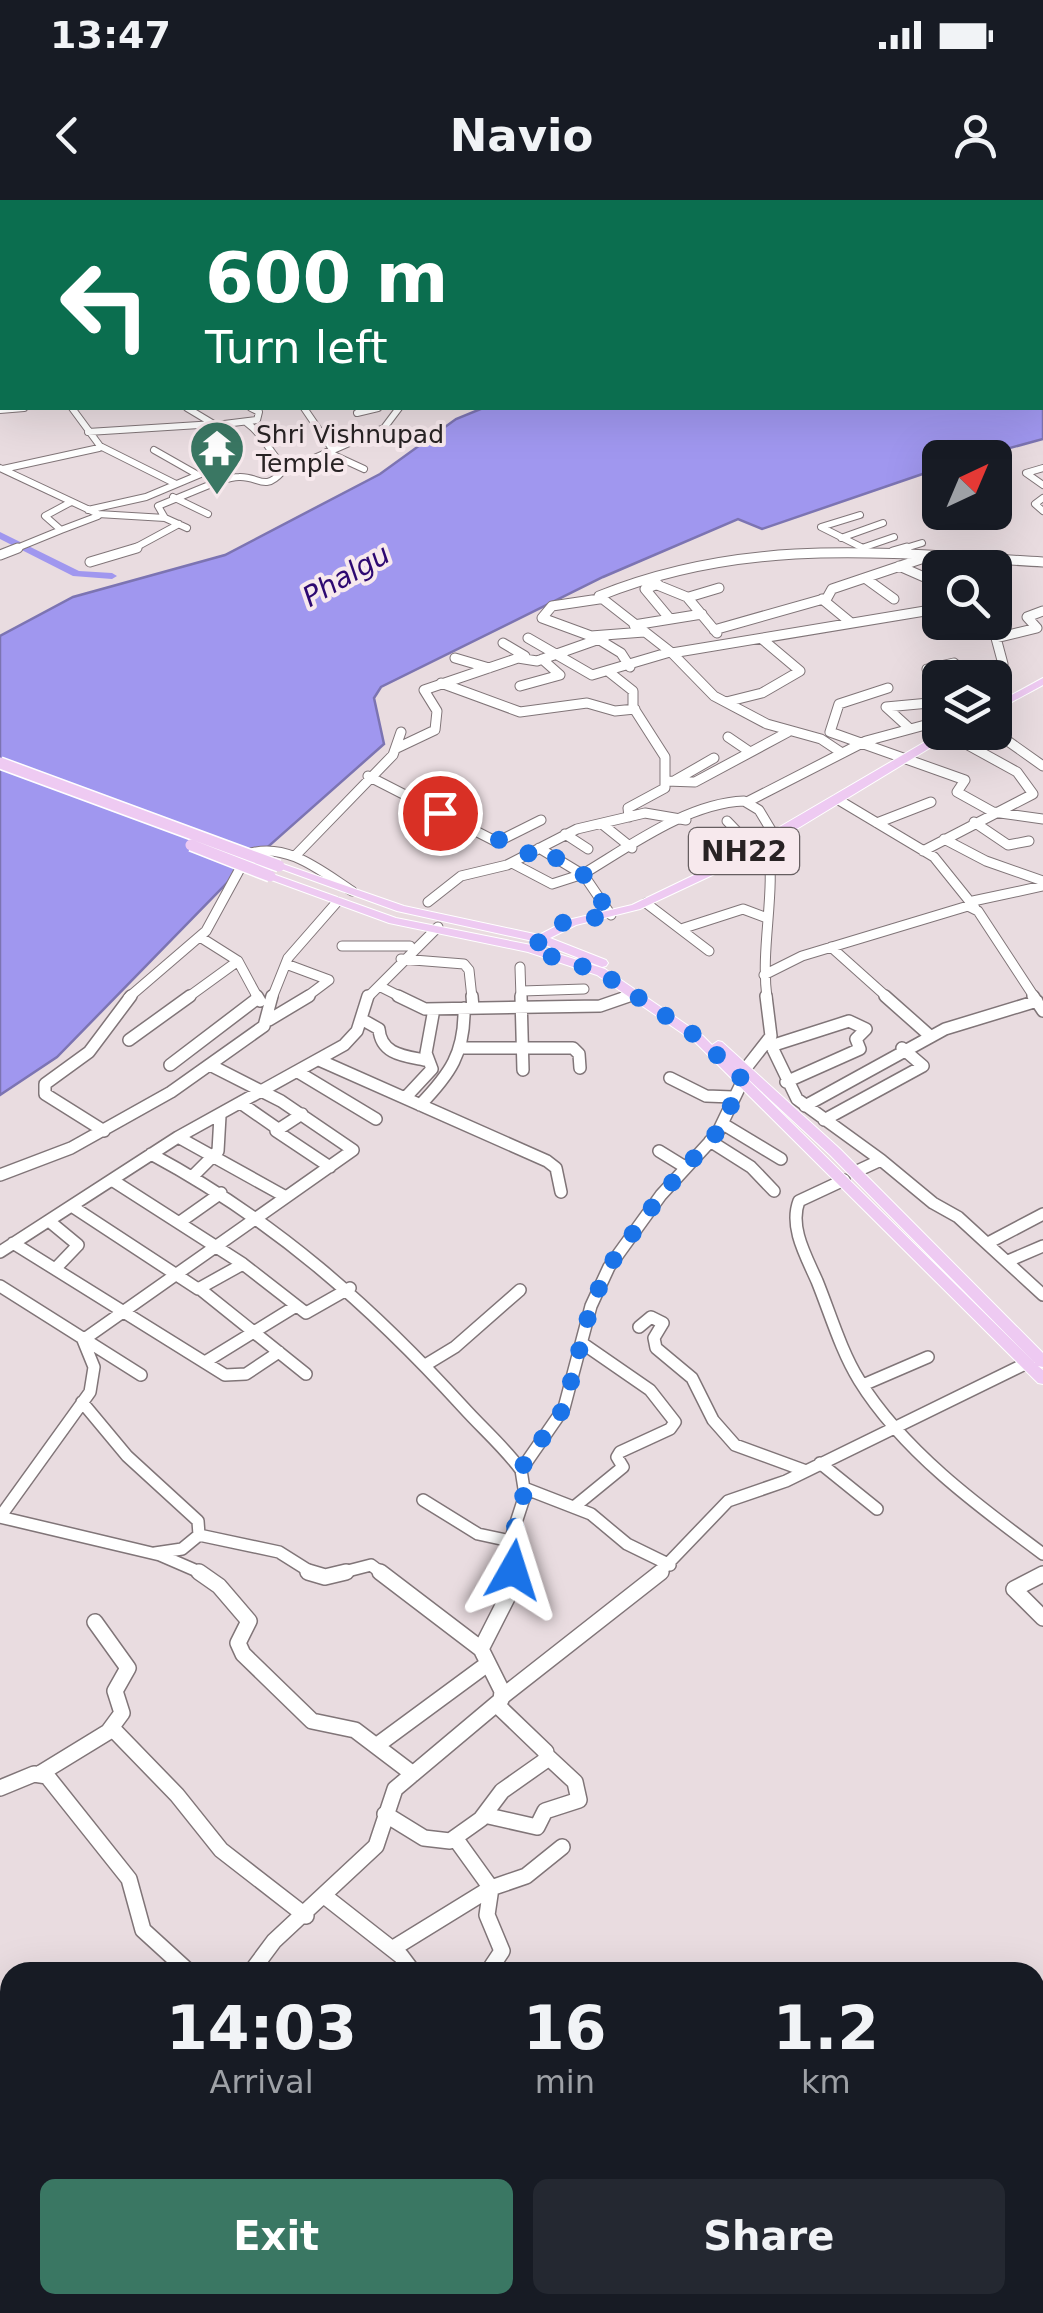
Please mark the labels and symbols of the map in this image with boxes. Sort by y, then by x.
temple icon: Shri Vishnupad Temple [187,418,247,497]
place label: Shri Vishnupad Temple [255,420,444,478]
north arrow [922,440,1012,530]
water label: Phalgu [297,537,396,613]
pin [398,771,483,856]
road number: NH22 [689,828,799,874]
position arrow [461,1518,565,1622]

